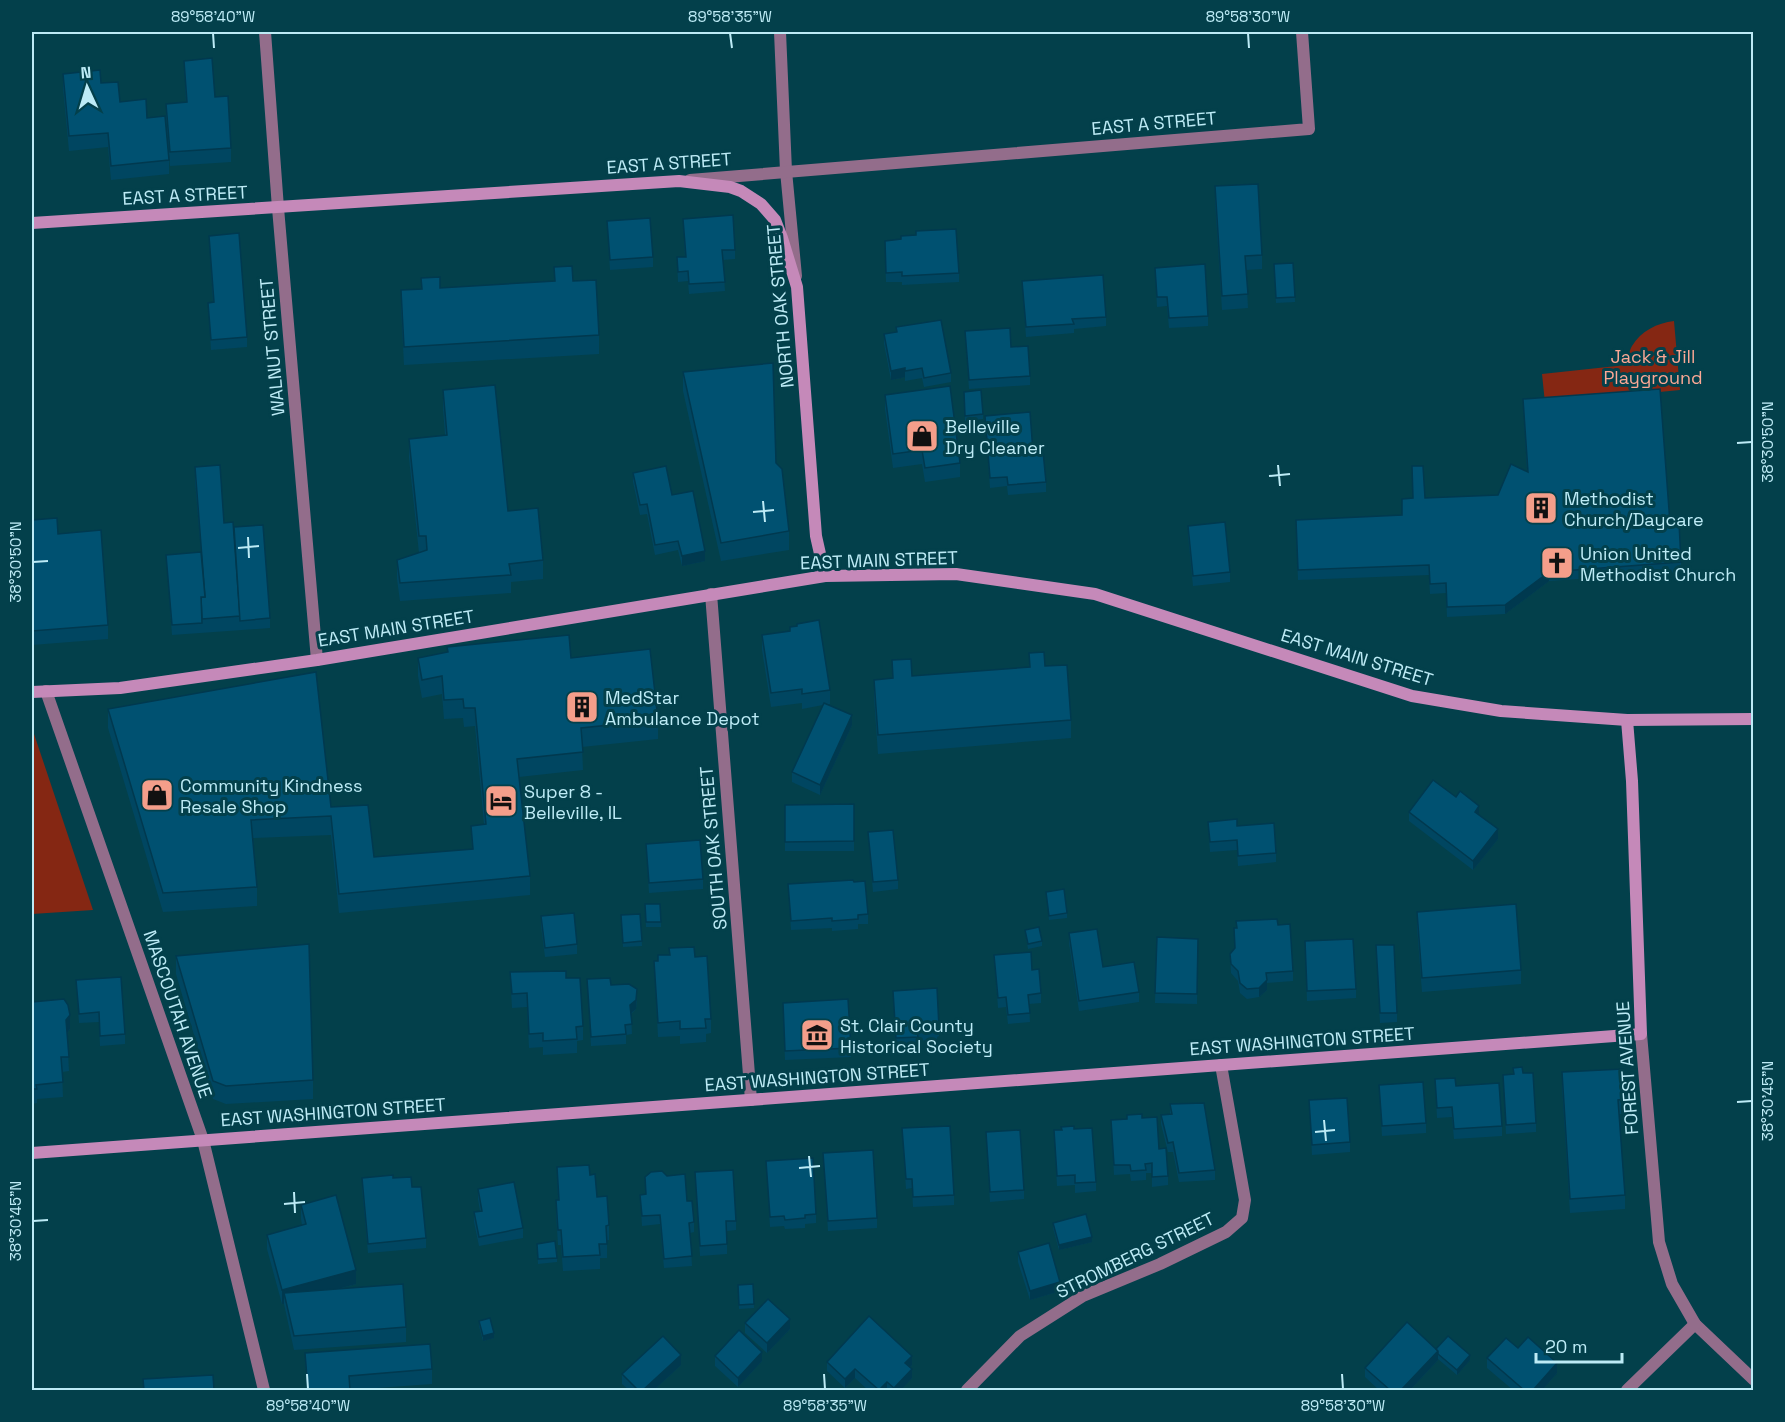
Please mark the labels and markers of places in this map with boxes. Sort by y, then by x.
place label: Belleville Dry Cleaner [945,415,1045,459]
shop icon: Belleville Dry Cleaner [904,418,940,454]
place label: Methodist Church/Daycare [1564,487,1704,531]
building icon: Methodist Church/Daycare [1523,490,1559,526]
place label: Union United Methodist Church [1580,542,1736,586]
church icon: Union United Methodist Church [1539,545,1575,581]
place label: MedStar Ambulance Depot [605,686,760,730]
building icon: MedStar Ambulance Depot [564,689,600,725]
place label: Community Kindness Resale Shop [180,774,363,818]
shop icon: Community Kindness Resale Shop [139,777,175,813]
place label: Super 8 - Belleville, IL [524,780,622,824]
hotel icon: Super 8 - Belleville, IL [483,783,519,819]
place label: St. Clair County Historical Society [840,1014,993,1058]
museum icon: St. Clair County Historical Society [799,1017,835,1053]

